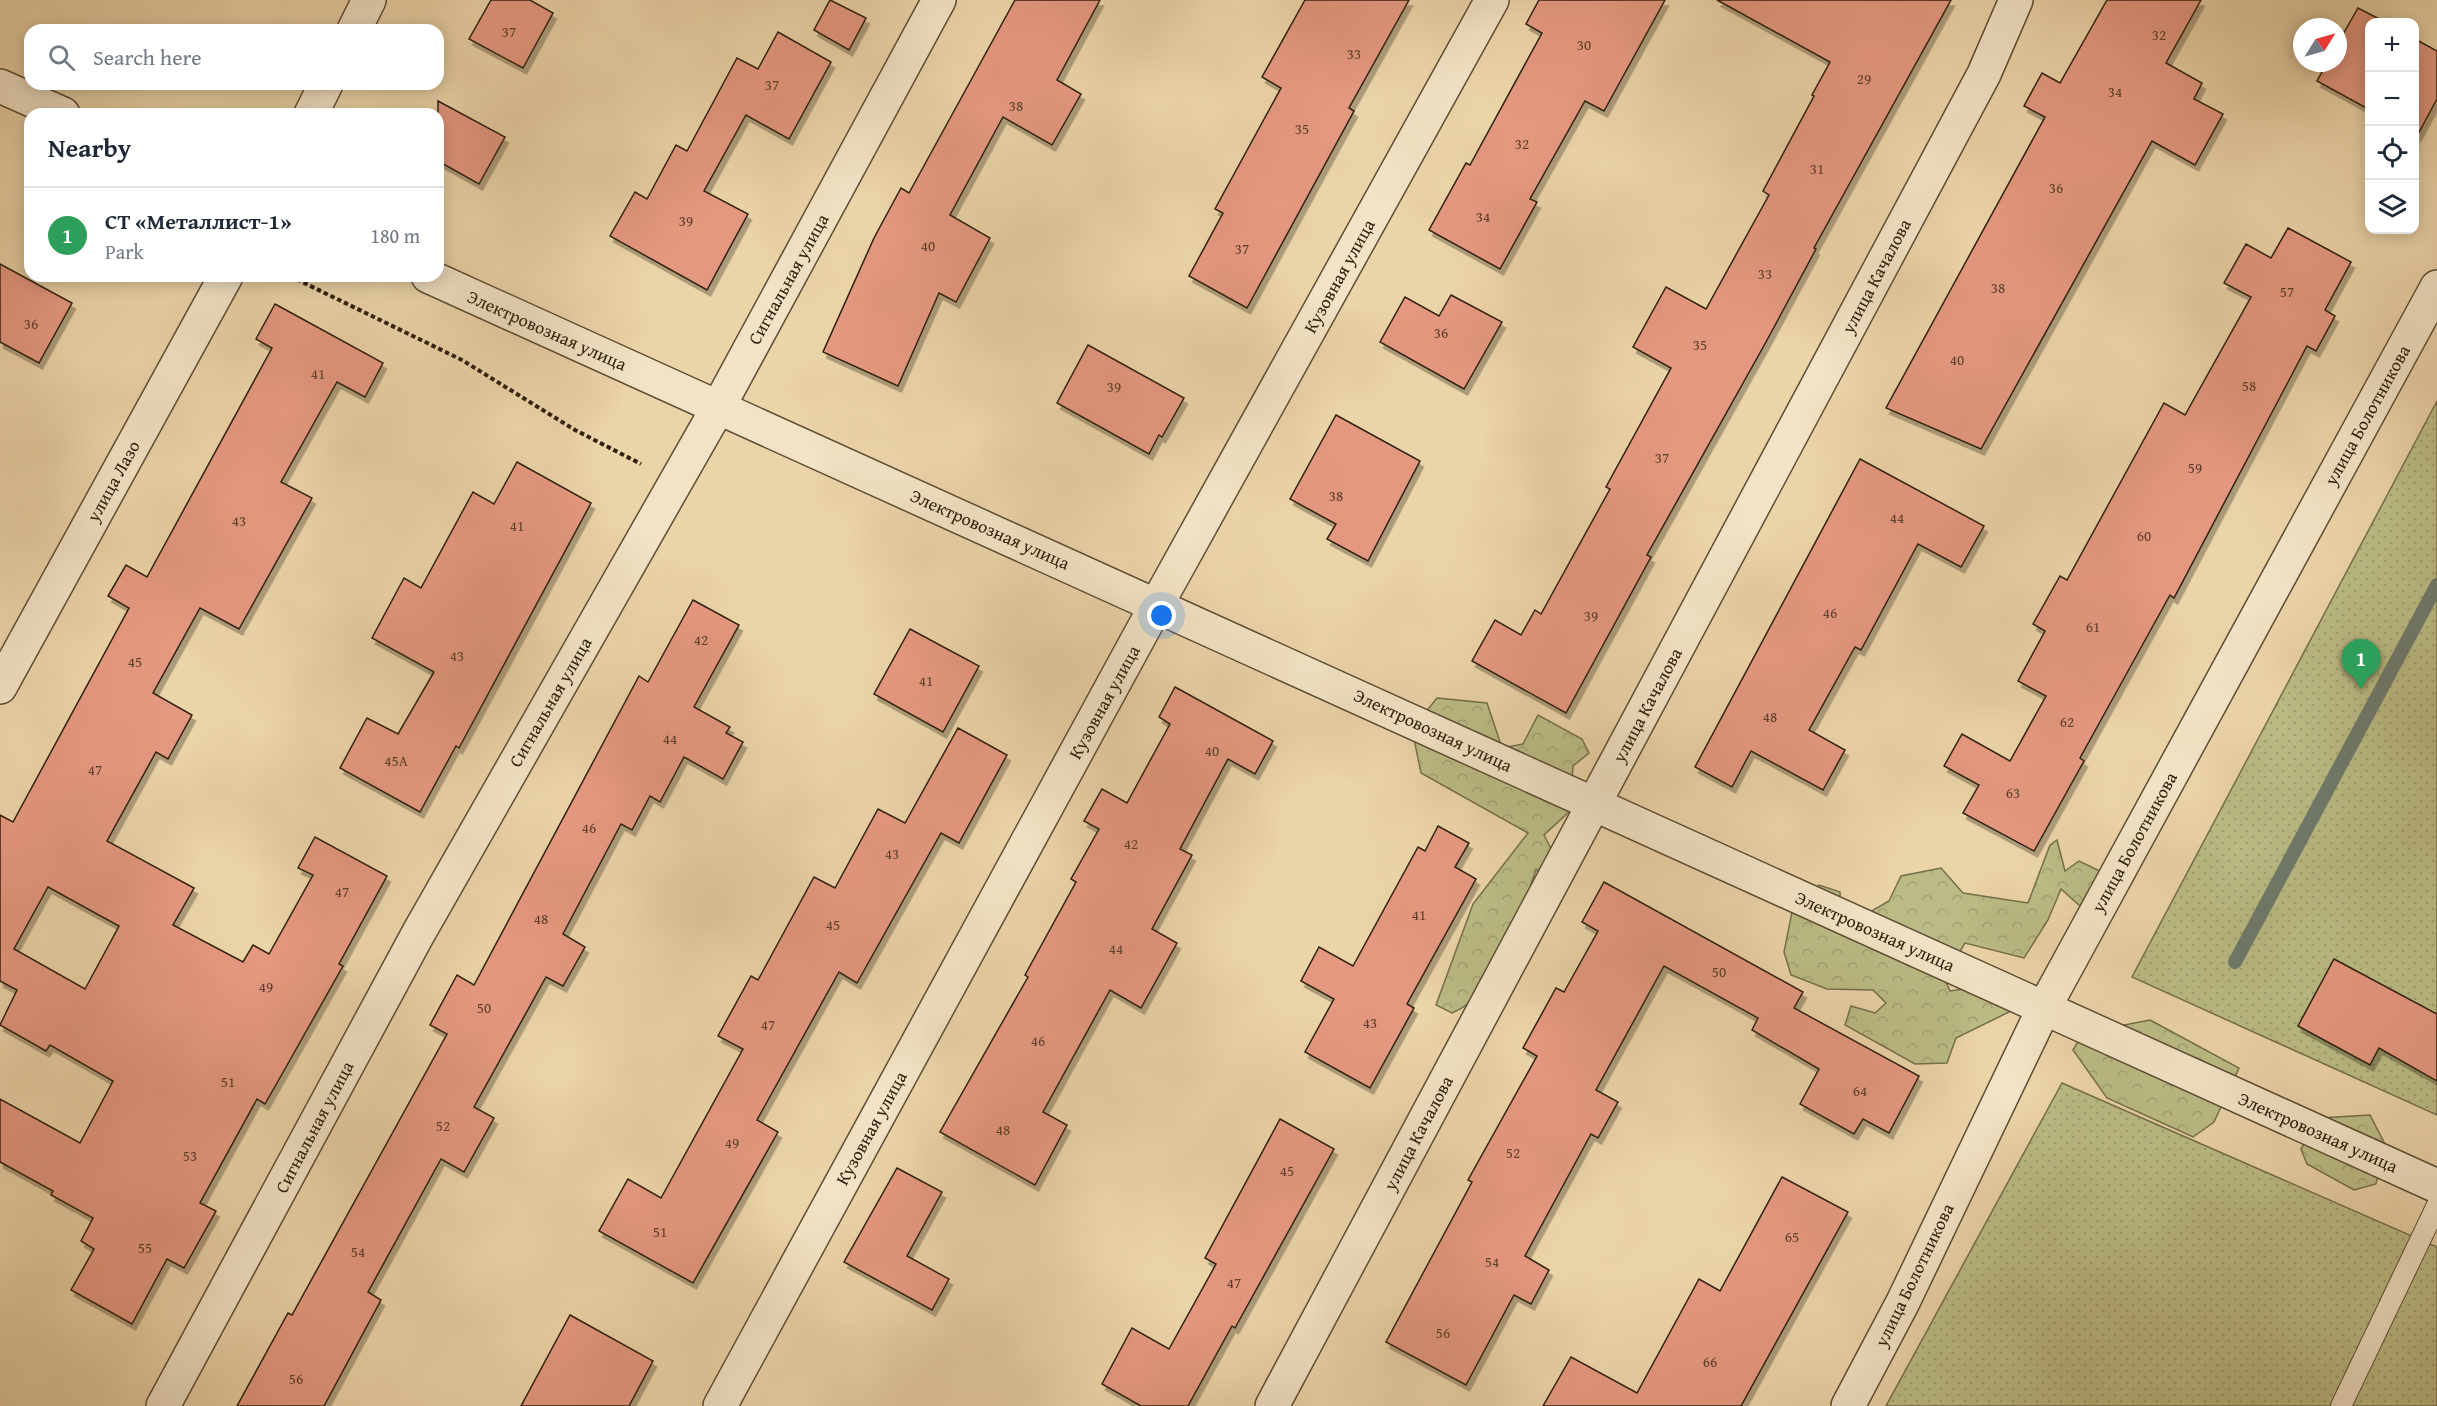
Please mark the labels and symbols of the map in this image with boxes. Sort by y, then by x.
north arrow [2293,18,2347,72]
house number: 37 [502,21,516,42]
house number: 32 [2152,24,2166,45]
house number: 30 [1577,34,1591,55]
house number: 33 [1347,43,1361,64]
house number: 29 [1857,68,1871,89]
house number: 37 [765,74,779,95]
house number: 34 [2108,81,2122,102]
house number: 38 [1009,95,1023,116]
house number: 35 [1295,118,1309,139]
house number: 32 [1515,133,1529,154]
house number: 31 [1810,158,1824,179]
house number: 36 [2049,177,2063,198]
house number: 34 [1476,206,1490,227]
street label: Сигнальная улица [741,208,835,349]
house number: 39 [679,210,693,231]
street label: улица Качалова [1834,213,1918,339]
street label: Кузовная улица [1296,214,1382,338]
house number: 40 [921,235,935,256]
house number: 37 [1235,238,1249,259]
house number: 33 [1758,263,1772,284]
house number: 38 [1991,277,2005,298]
house number: 57 [2280,281,2294,302]
street label: Электровозная улица [463,283,631,378]
house number: 36 [24,313,38,334]
house number: 36 [1434,322,1448,343]
house number: 35 [1693,334,1707,355]
street label: улица Болотникова [2317,340,2417,491]
house number: 40 [1950,349,1964,370]
house number: 41 [311,363,325,384]
house number: 58 [2242,375,2256,396]
house number: 39 [1107,376,1121,397]
street label: улица Лазо [79,435,147,528]
house number: 37 [1655,447,1669,468]
house number: 59 [2188,457,2202,478]
street label: Электровозная улица [906,482,1074,577]
house number: 38 [1329,485,1343,506]
house number: 44 [1890,507,1904,528]
house number: 43 [232,510,246,531]
house number: 41 [510,515,524,536]
house number: 60 [2137,525,2151,546]
your location [1147,601,1176,630]
house number: 46 [1823,602,1837,623]
house number: 39 [1584,605,1598,626]
house number: 61 [2086,616,2100,637]
house number: 42 [694,629,708,650]
street label: Сигнальная улица [502,632,598,772]
street label: Кузовная улица [1061,640,1147,764]
pin: 1 [2342,640,2380,689]
street label: улица Качалова [1605,642,1689,768]
house number: 43 [450,645,464,666]
house number: 45 [128,651,142,672]
house number: 41 [919,670,933,691]
street label: Электровозная улица [1349,681,1517,779]
house number: 48 [1763,706,1777,727]
house number: 62 [2060,711,2074,732]
house number: 44 [663,728,677,749]
house number: 40 [1205,740,1219,761]
house number: 45А [384,750,408,771]
house number: 47 [88,759,102,780]
street label: улица Болотникова [2084,767,2184,918]
house number: 63 [2006,782,2020,803]
house number: 46 [582,817,596,838]
house number: 42 [1124,833,1138,854]
house number: 43 [885,843,899,864]
house number: 47 [335,881,349,902]
street label: Электровозная улица [1791,884,1959,979]
house number: 41 [1412,904,1426,925]
house number: 48 [534,908,548,929]
house number: 45 [826,914,840,935]
house number: 44 [1109,938,1123,959]
house number: 50 [1712,961,1726,982]
house number: 49 [259,976,273,997]
house number: 50 [477,997,491,1018]
house number: 43 [1363,1012,1377,1033]
house number: 47 [761,1014,775,1035]
house number: 46 [1031,1030,1045,1051]
street label: Сигнальная улица [268,1056,360,1198]
street label: Кузовная улица [828,1066,914,1190]
street label: улица Качалова [1376,1070,1460,1196]
house number: 51 [221,1071,235,1092]
house number: 64 [1853,1080,1867,1101]
street label: Электровозная улица [2234,1085,2402,1180]
house number: 52 [436,1115,450,1136]
house number: 48 [996,1119,1010,1140]
house number: 49 [725,1132,739,1153]
house number: 52 [1506,1142,1520,1163]
house number: 53 [183,1145,197,1166]
house number: 45 [1280,1160,1294,1181]
street label: улица Болотникова [1867,1198,1961,1352]
house number: 51 [653,1221,667,1242]
house number: 65 [1785,1226,1799,1247]
house number: 55 [138,1237,152,1258]
house number: 54 [351,1241,365,1262]
house number: 54 [1485,1251,1499,1272]
house number: 47 [1227,1272,1241,1293]
house number: 56 [1436,1322,1450,1343]
house number: 66 [1703,1351,1717,1372]
house number: 56 [289,1368,303,1389]

